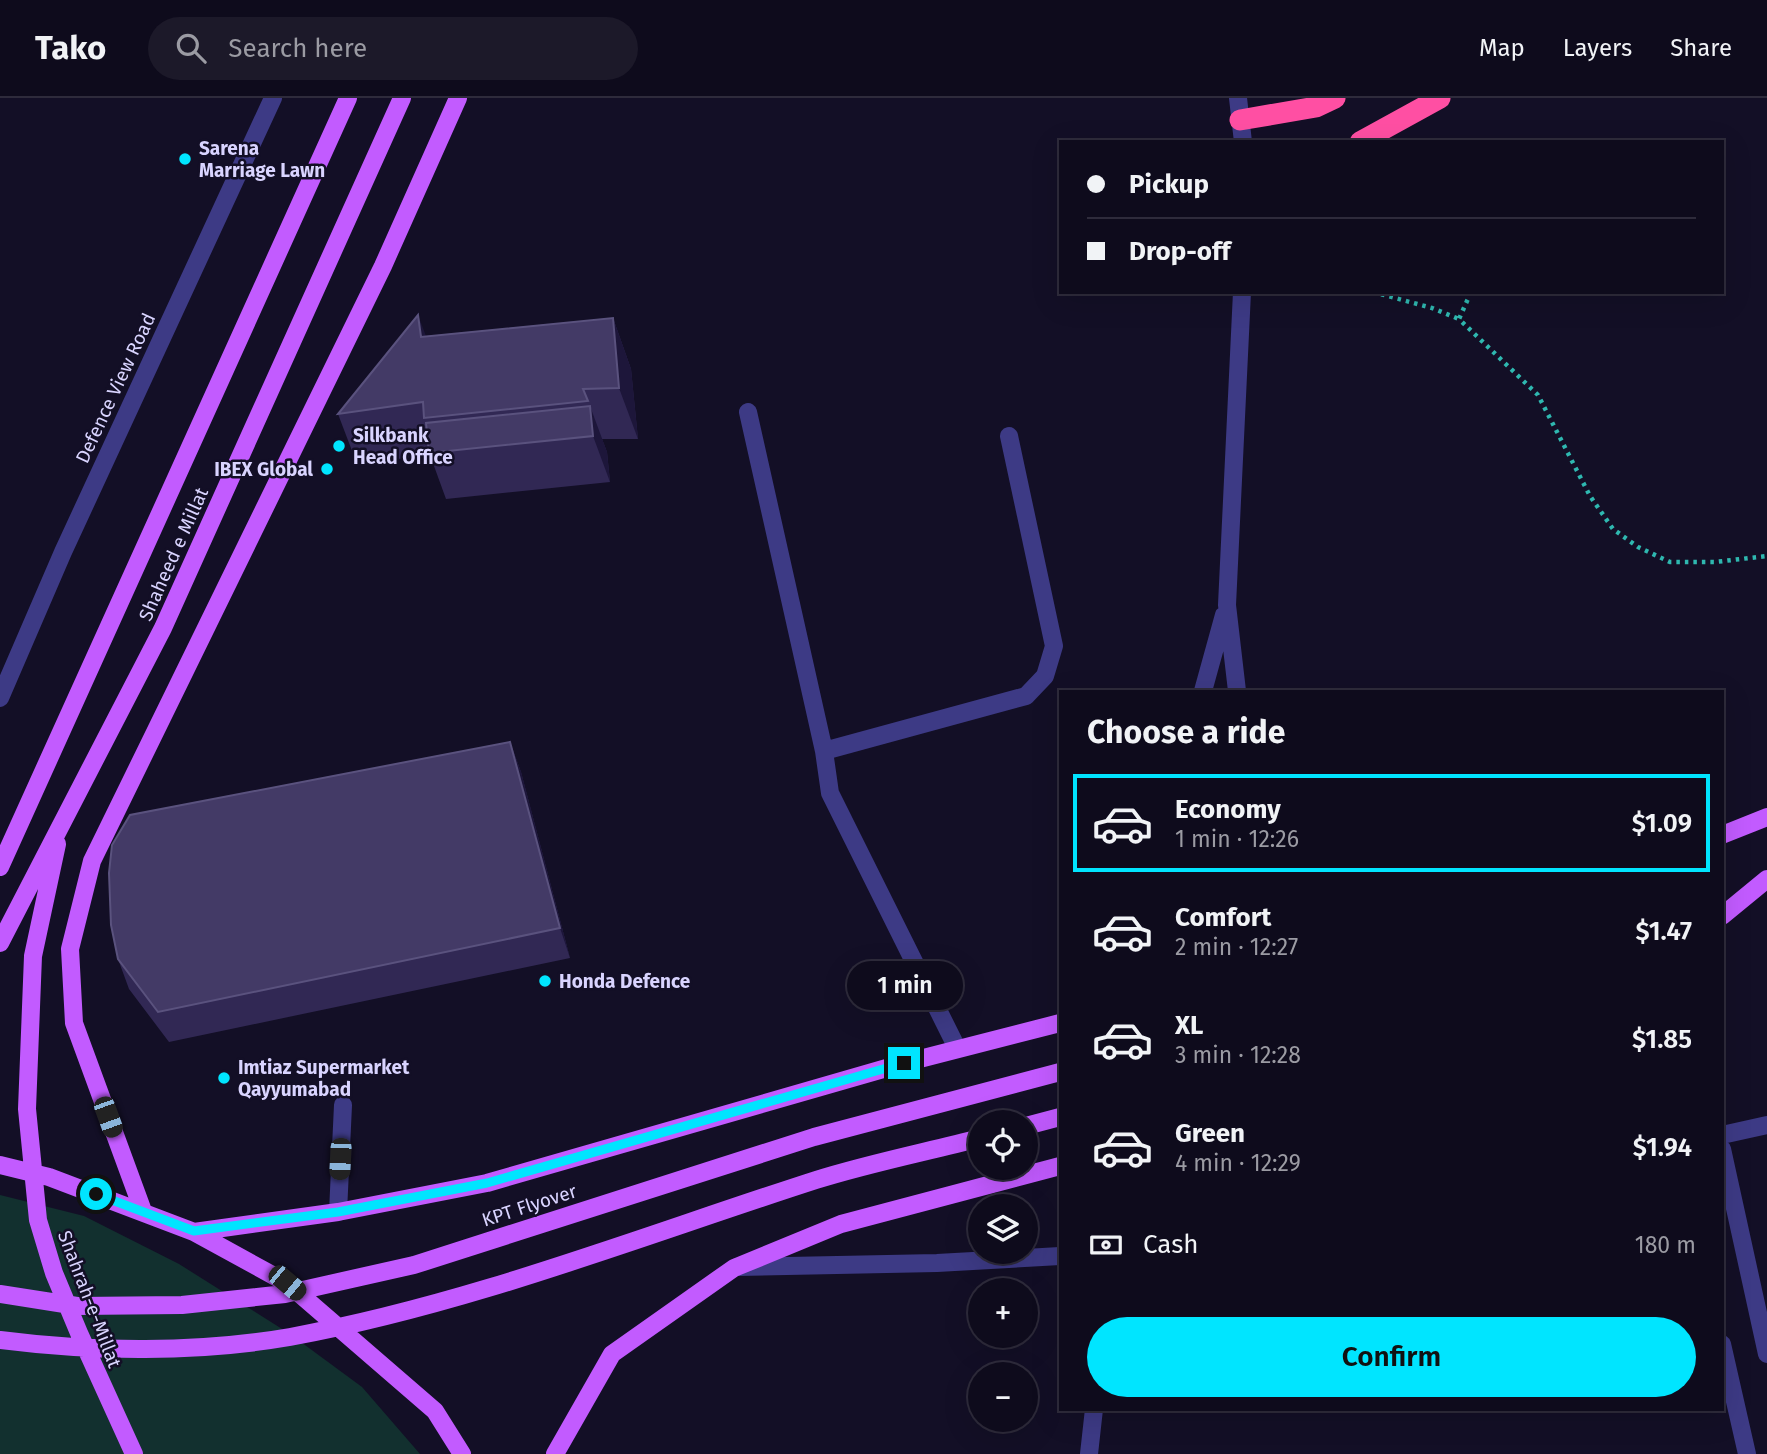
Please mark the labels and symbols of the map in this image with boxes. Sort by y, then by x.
place label: Sarena Marriage Lawn [199,137,325,182]
marker: Sarena Marriage Lawn [177,151,193,167]
street label: Defence View Road [71,309,160,467]
place label: Silkbank Head Office [353,424,453,469]
marker: Silkbank Head Office [331,438,347,454]
place label: IBEX Global [214,458,313,481]
marker: IBEX Global [319,461,335,477]
street label: Shaheed e Millat [134,484,213,625]
callout: 1 min [846,962,962,1010]
place label: Honda Defence [559,970,690,993]
marker: Honda Defence [537,973,553,989]
route end [888,1047,920,1079]
place label: Imtiaz Supermarket Qayyumabad [238,1056,410,1101]
marker: Imtiaz Supermarket Qayyumabad [216,1070,232,1086]
car [91,1094,126,1140]
car [329,1137,352,1181]
route start [80,1178,112,1210]
street label: KPT Flyover [479,1179,580,1232]
street label: Shahrah-e-Millat [53,1227,126,1371]
car [265,1261,310,1305]

